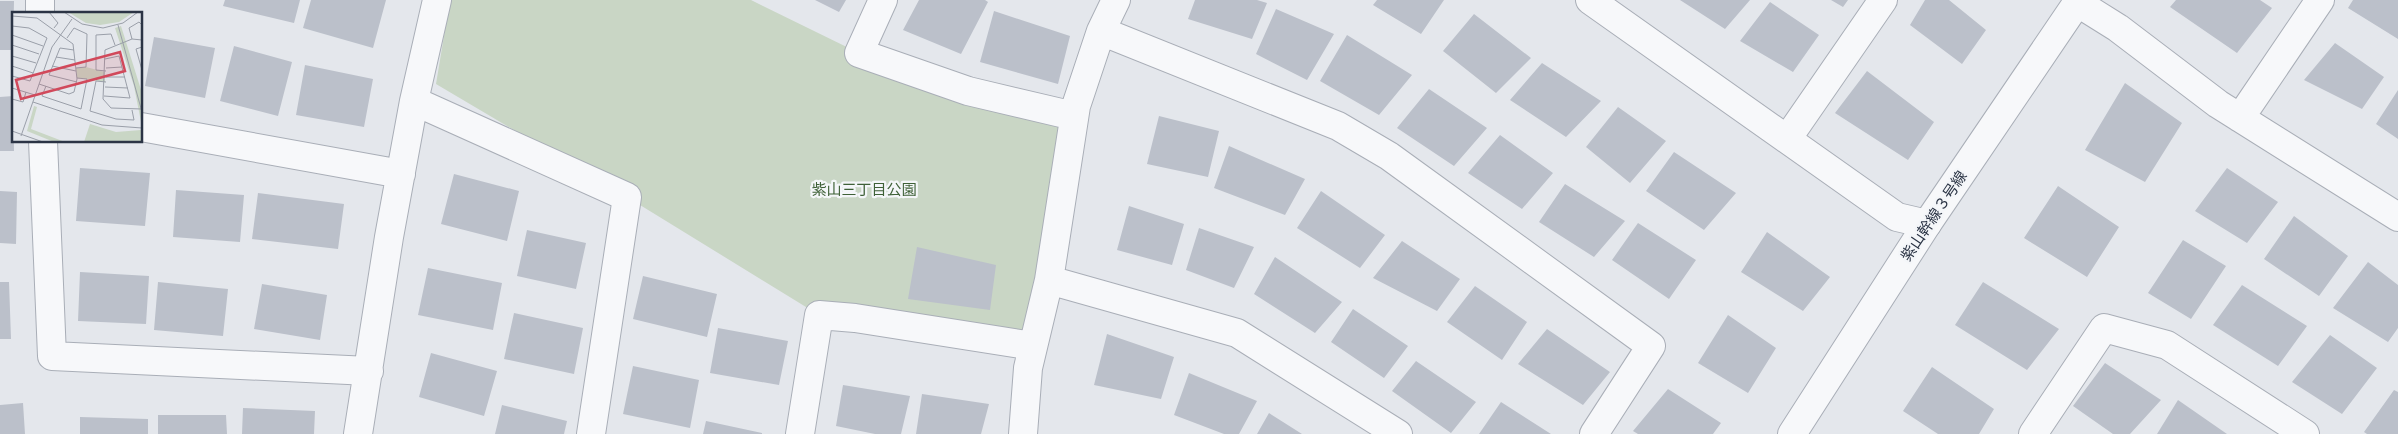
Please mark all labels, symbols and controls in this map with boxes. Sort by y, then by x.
inset map [12,12,142,142]
street label: 紫山幹線３号線 [1897,167,1971,265]
park label: 紫山三丁目公園 [811,181,917,199]

